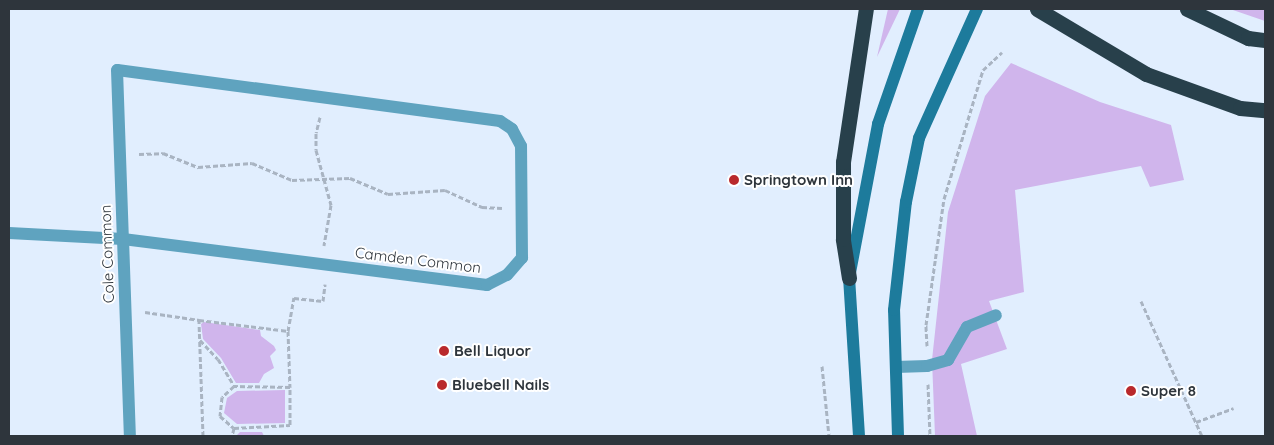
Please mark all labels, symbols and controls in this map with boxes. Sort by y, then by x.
place label: Springtown Inn [744,171,853,189]
marker: Springtown Inn [728,174,740,186]
street label: Cole Common [96,204,118,304]
street label: Camden Common [354,243,482,277]
place label: Bell Liquor [454,342,531,360]
marker: Bell Liquor [438,345,450,357]
place label: Bluebell Nails [452,376,549,394]
marker: Bluebell Nails [436,379,448,391]
place label: Super 8 [1141,382,1196,400]
marker: Super 8 [1125,385,1137,397]

